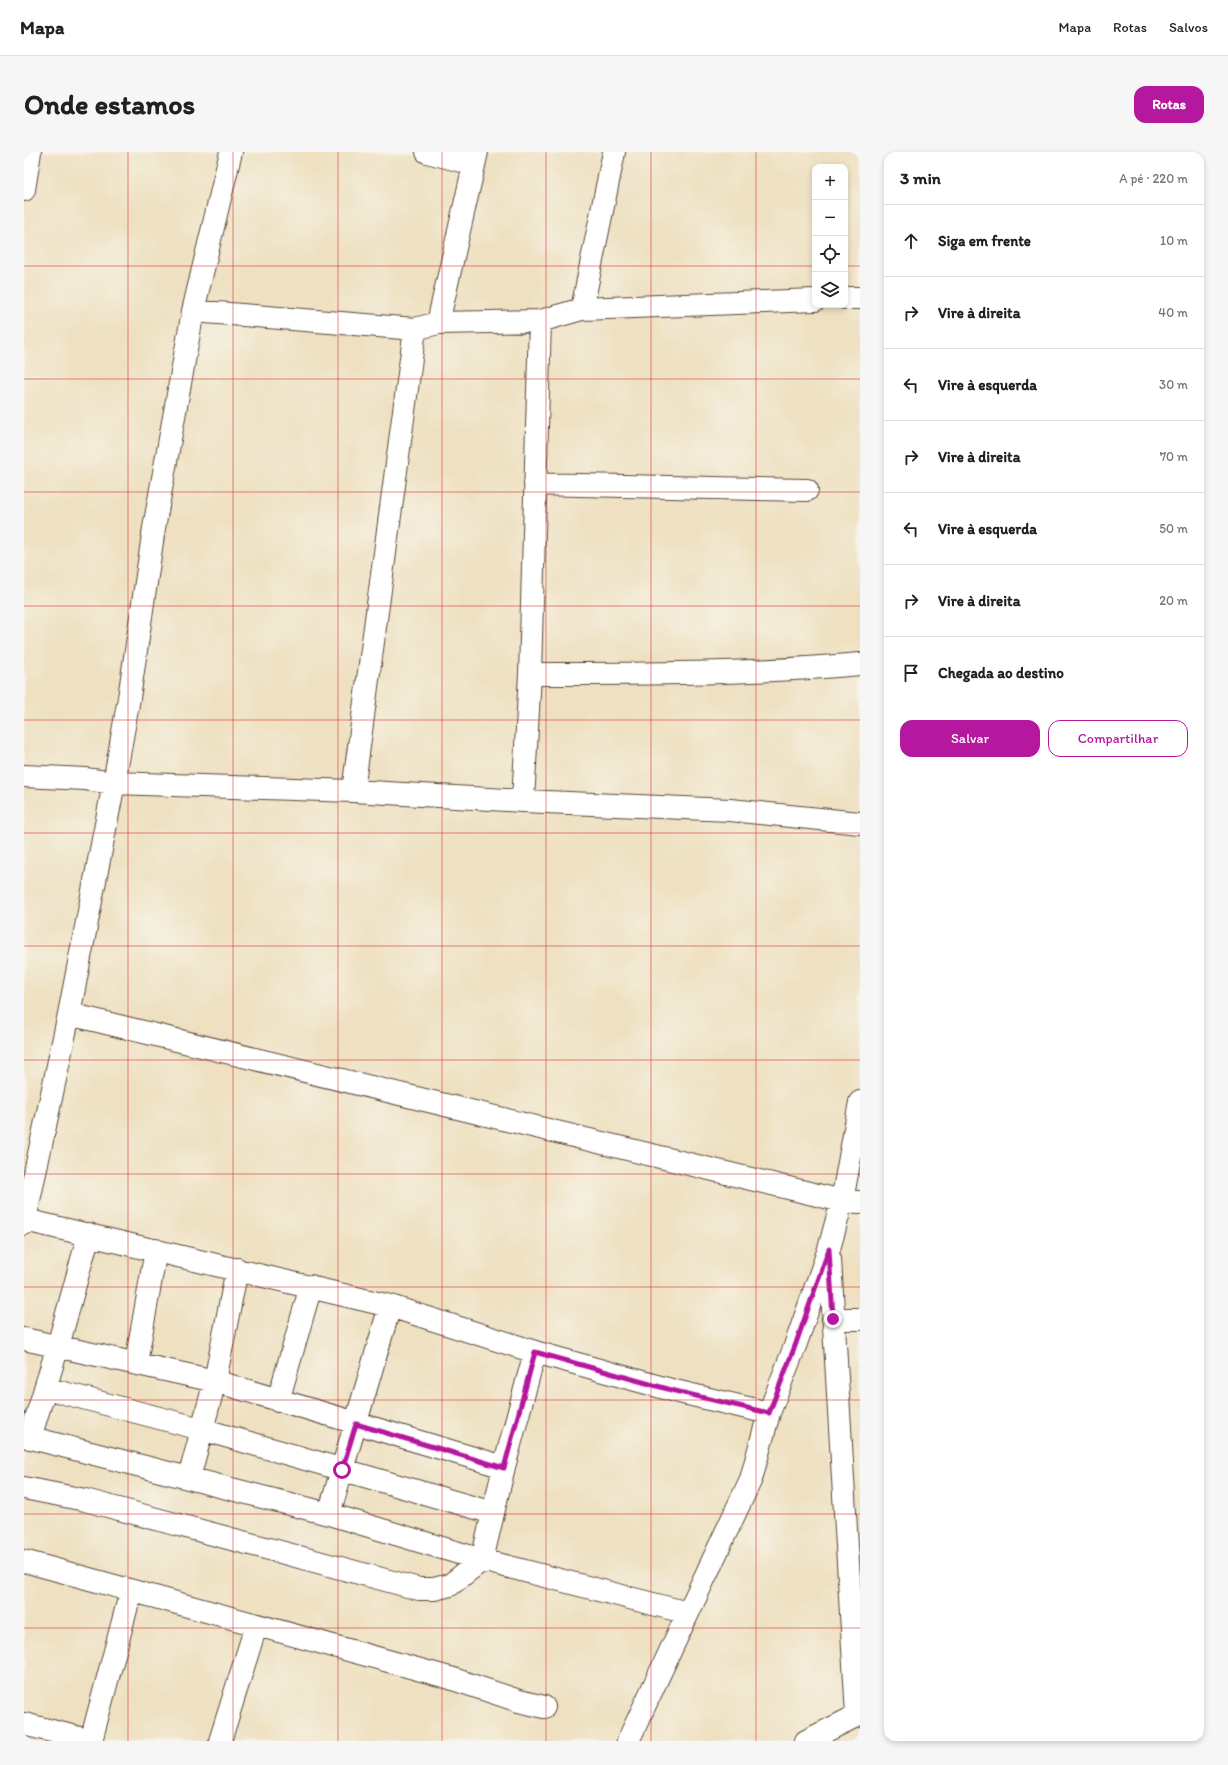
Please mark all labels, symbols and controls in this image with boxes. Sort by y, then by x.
text: Mapa [20,16,64,39]
text: Mapa [1059,19,1091,36]
text: Rotas [1113,19,1147,36]
text: Salvos [1169,19,1208,36]
button: Rotas [1134,86,1204,123]
text: Onde estamos [24,87,195,121]
map controls [812,164,848,308]
button: + [812,164,848,200]
text: 3 min [900,168,941,188]
text: A pé · 220 m [1119,171,1188,186]
button: − [812,200,848,236]
icon: ahead [900,230,922,252]
text: Siga em frente [938,232,1031,250]
text: 10 m [1160,233,1188,248]
button: locate [812,236,848,272]
button: layers [812,272,848,308]
icon: right [900,302,922,324]
text: Vire à direita [938,304,1021,322]
text: 40 m [1158,305,1188,320]
icon: left [900,374,922,396]
text: Vire à esquerda [938,376,1037,394]
text: 30 m [1159,377,1188,392]
icon: right [900,446,922,468]
text: Vire à direita [938,448,1021,466]
text: 70 m [1160,449,1188,464]
icon: left [900,518,922,540]
text: Vire à esquerda [938,520,1037,538]
text: 50 m [1159,521,1188,536]
icon: right [900,590,922,612]
text: Vire à direita [938,592,1021,610]
text: 20 m [1159,593,1188,608]
icon: arrive [900,662,922,684]
text: Chegada ao destino [938,664,1064,682]
button: Salvar [900,720,1040,757]
button: Compartilhar [1048,720,1188,757]
route end [824,1310,842,1328]
route start [333,1461,351,1479]

